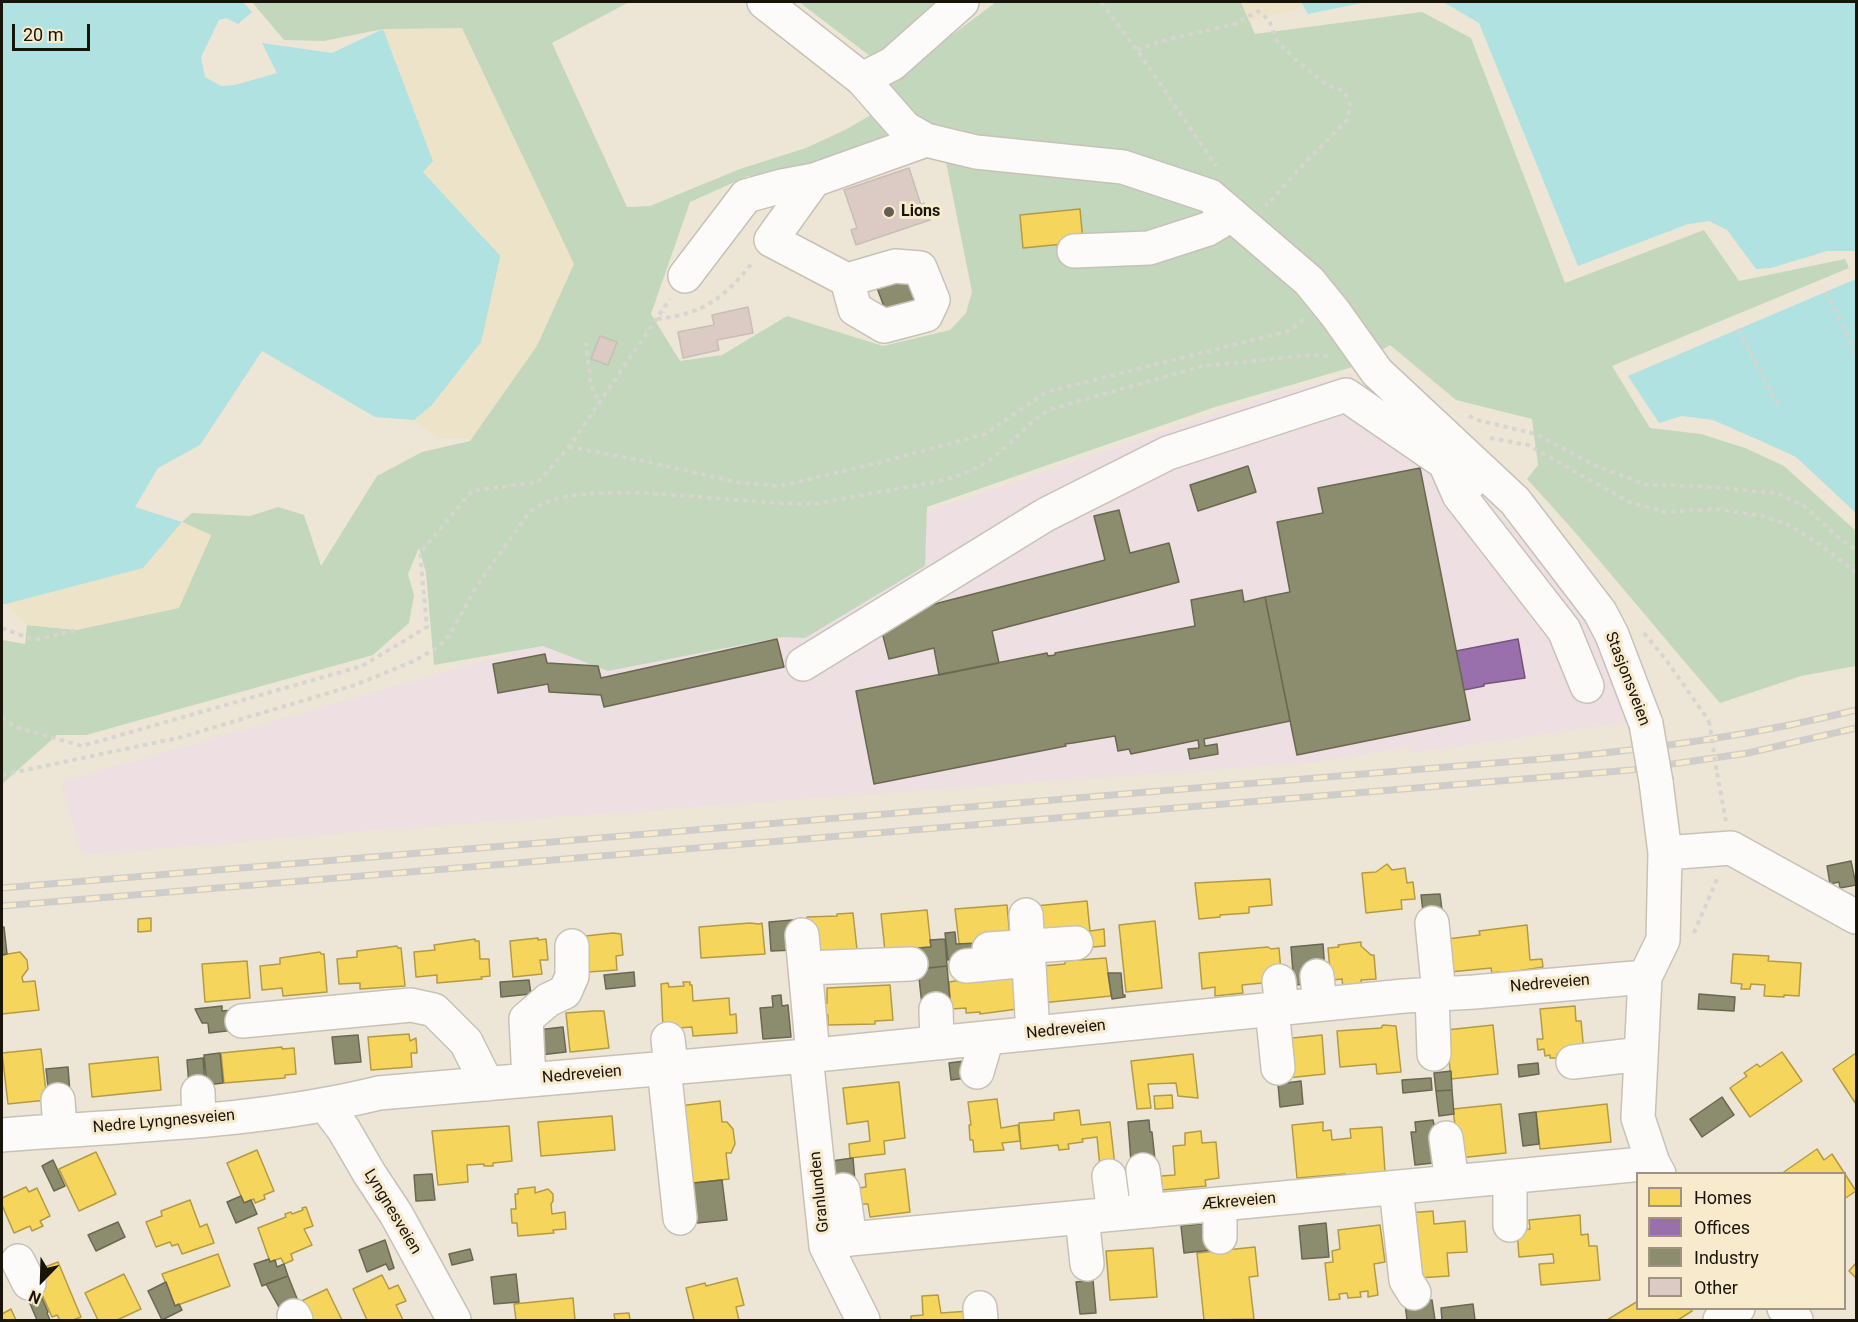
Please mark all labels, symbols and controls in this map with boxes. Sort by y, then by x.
scale bar [15,12,93,50]
text: 20 m [23,24,63,45]
place label: Lions [901,202,940,222]
marker: Lions [882,205,896,219]
street label: Stasjonsveien [1600,629,1654,729]
street label: Nedreveien [1509,971,1591,997]
street label: Nedreveien [1025,1016,1107,1044]
street label: Nedreveien [541,1062,623,1088]
street label: Nedre Lyngnesveien [92,1106,236,1138]
street label: Granlunden [806,1151,834,1233]
street label: Lyngnesveien [359,1166,425,1258]
legend [1636,1172,1846,1310]
text: Homes [1694,1187,1752,1208]
street label: Ækreveien [1201,1189,1277,1215]
text: Offices [1694,1217,1750,1238]
text: Industry [1694,1247,1759,1268]
north arrow [12,1250,72,1310]
text: Other [1694,1277,1738,1298]
text: N [26,1286,44,1308]

